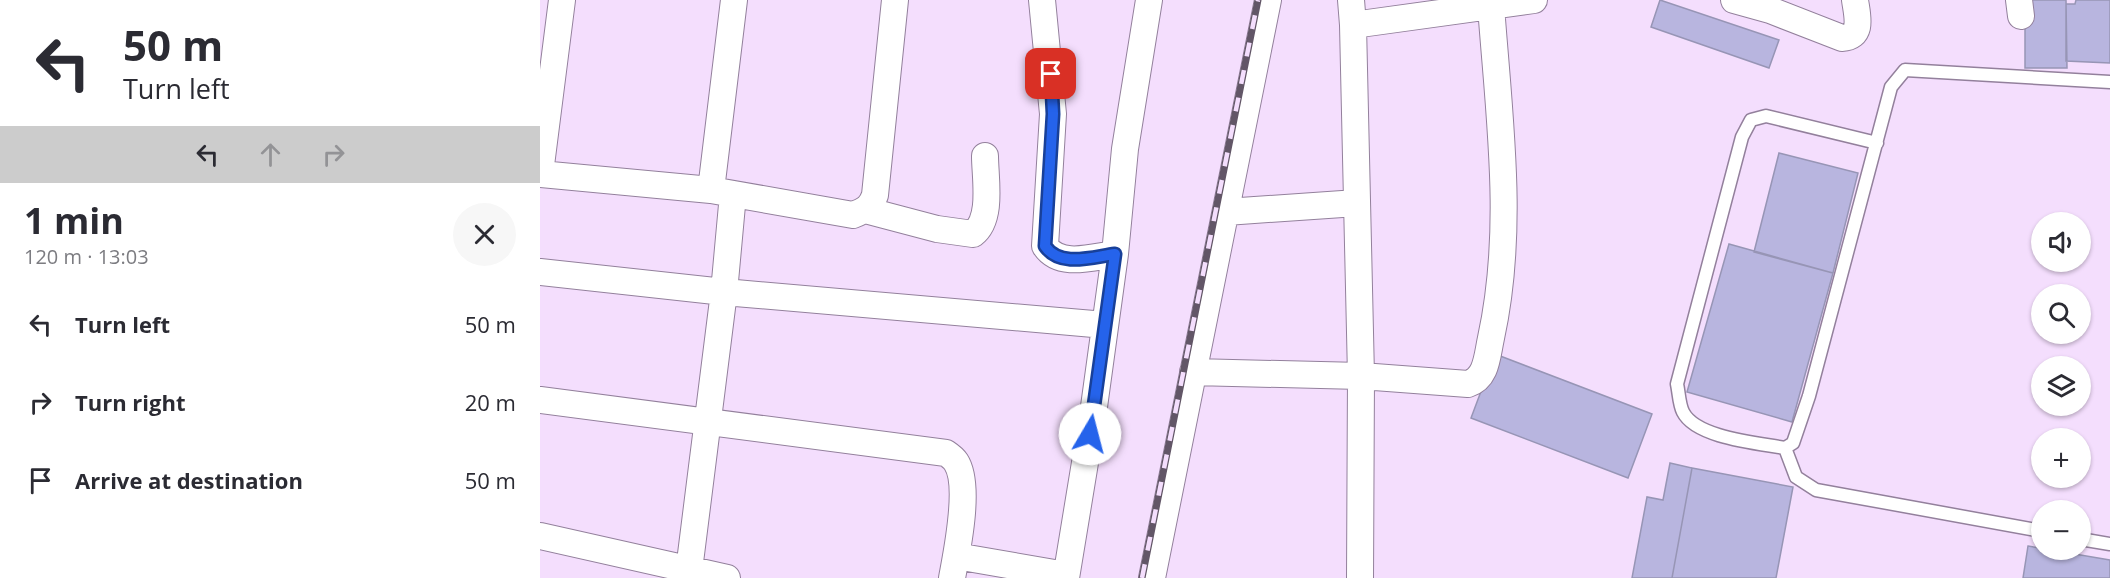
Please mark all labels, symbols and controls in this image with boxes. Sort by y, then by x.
text: 50 m [123,16,223,73]
icon: left [24,24,102,102]
pin [1025,48,1076,99]
icon: arrive [1034,57,1067,90]
text: Turn left [123,70,230,107]
icon: left [191,138,224,171]
icon: ahead [254,138,287,171]
icon: right [317,138,350,171]
text: 1 min [24,196,124,245]
button: close [453,203,516,266]
map controls [2031,212,2091,560]
button: sound [2031,212,2091,272]
text: 120 m · 13:03 [24,243,149,270]
button: search [2031,284,2091,344]
icon: left [24,308,57,341]
text: Turn left [75,309,170,339]
text: 50 m [465,309,516,339]
button: layers [2031,356,2091,416]
icon: right [24,386,57,419]
text: Turn right [75,387,186,417]
text: 20 m [465,387,516,417]
position arrow [1058,402,1122,466]
button: + [2031,428,2091,488]
icon: arrive [24,464,57,497]
text: Arrive at destination [75,465,303,495]
text: 50 m [465,465,516,495]
button: − [2031,500,2091,560]

